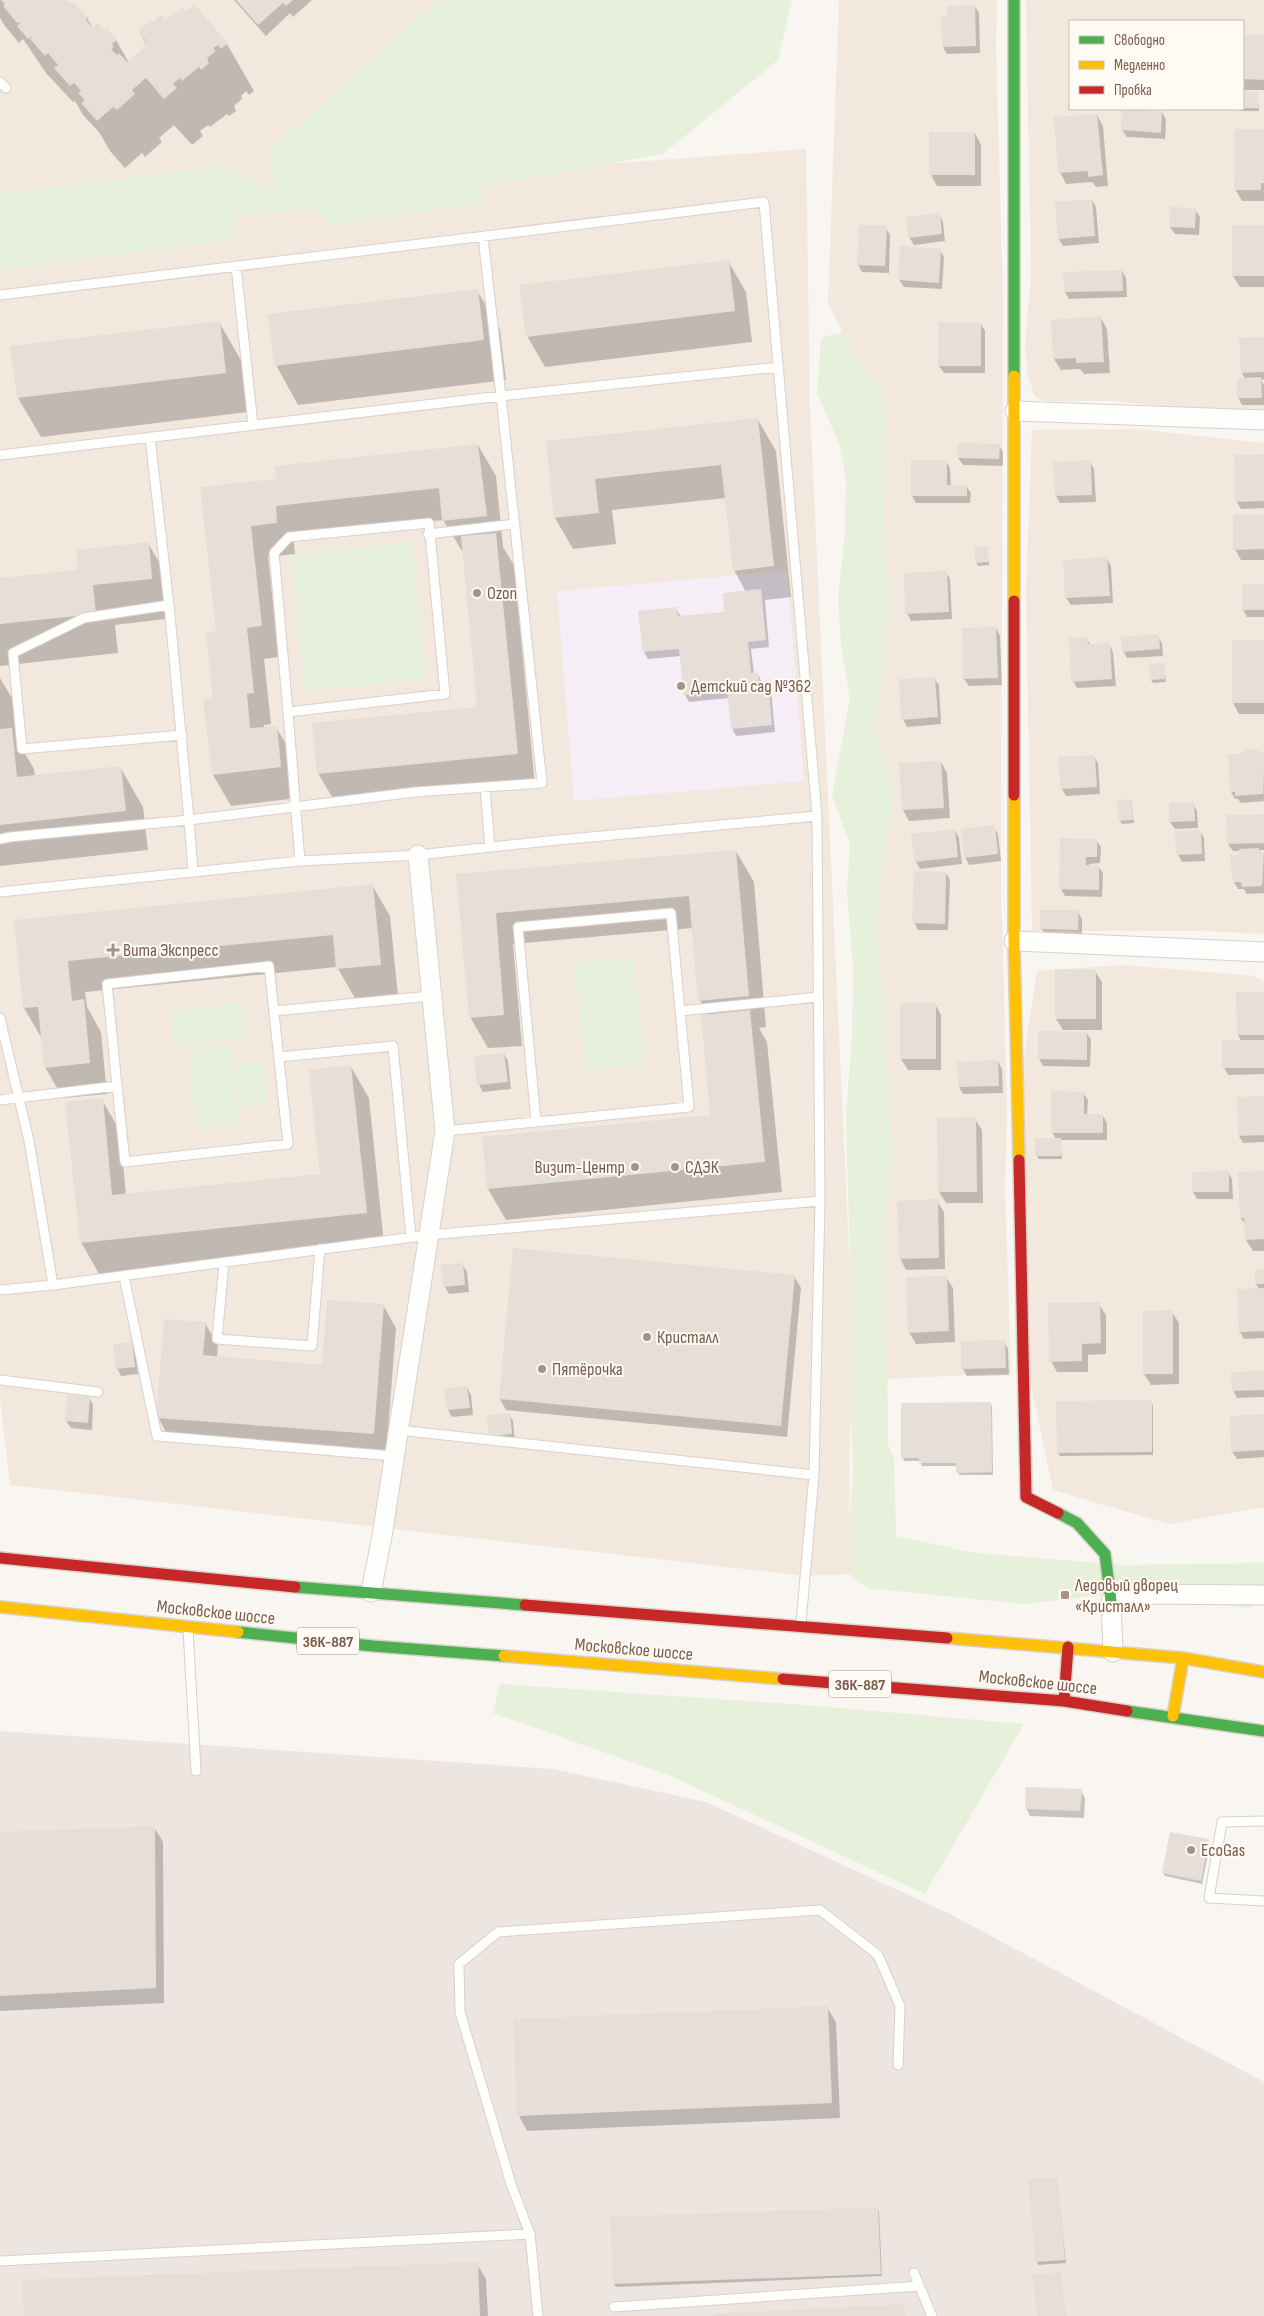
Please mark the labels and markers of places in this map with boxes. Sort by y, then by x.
place label: Ozon [487,583,517,604]
marker: Ozon [471,587,483,599]
place label: Детский сад №362 [691,676,811,697]
marker: Детский сад №362 [675,680,687,692]
place label: Вита Экспресс [123,940,219,961]
marker: Вита Экспресс [107,944,119,956]
place label: Визит-Центр [534,1157,625,1178]
place label: СДЭК [685,1157,720,1178]
marker: Визит-Центр [629,1161,641,1173]
marker: СДЭК [669,1161,681,1173]
place label: Кристалл [657,1327,719,1348]
marker: Кристалл [641,1331,653,1343]
place label: Пятёрочка [552,1359,623,1380]
marker: Пятёрочка [536,1363,548,1375]
place label: Ледовый дворец «Кристалл» [1074,1575,1178,1617]
marker: Ледовый дворец «Кристалл» [1059,1589,1071,1601]
place label: EcoGas [1201,1840,1245,1861]
marker: EcoGas [1185,1844,1197,1856]

